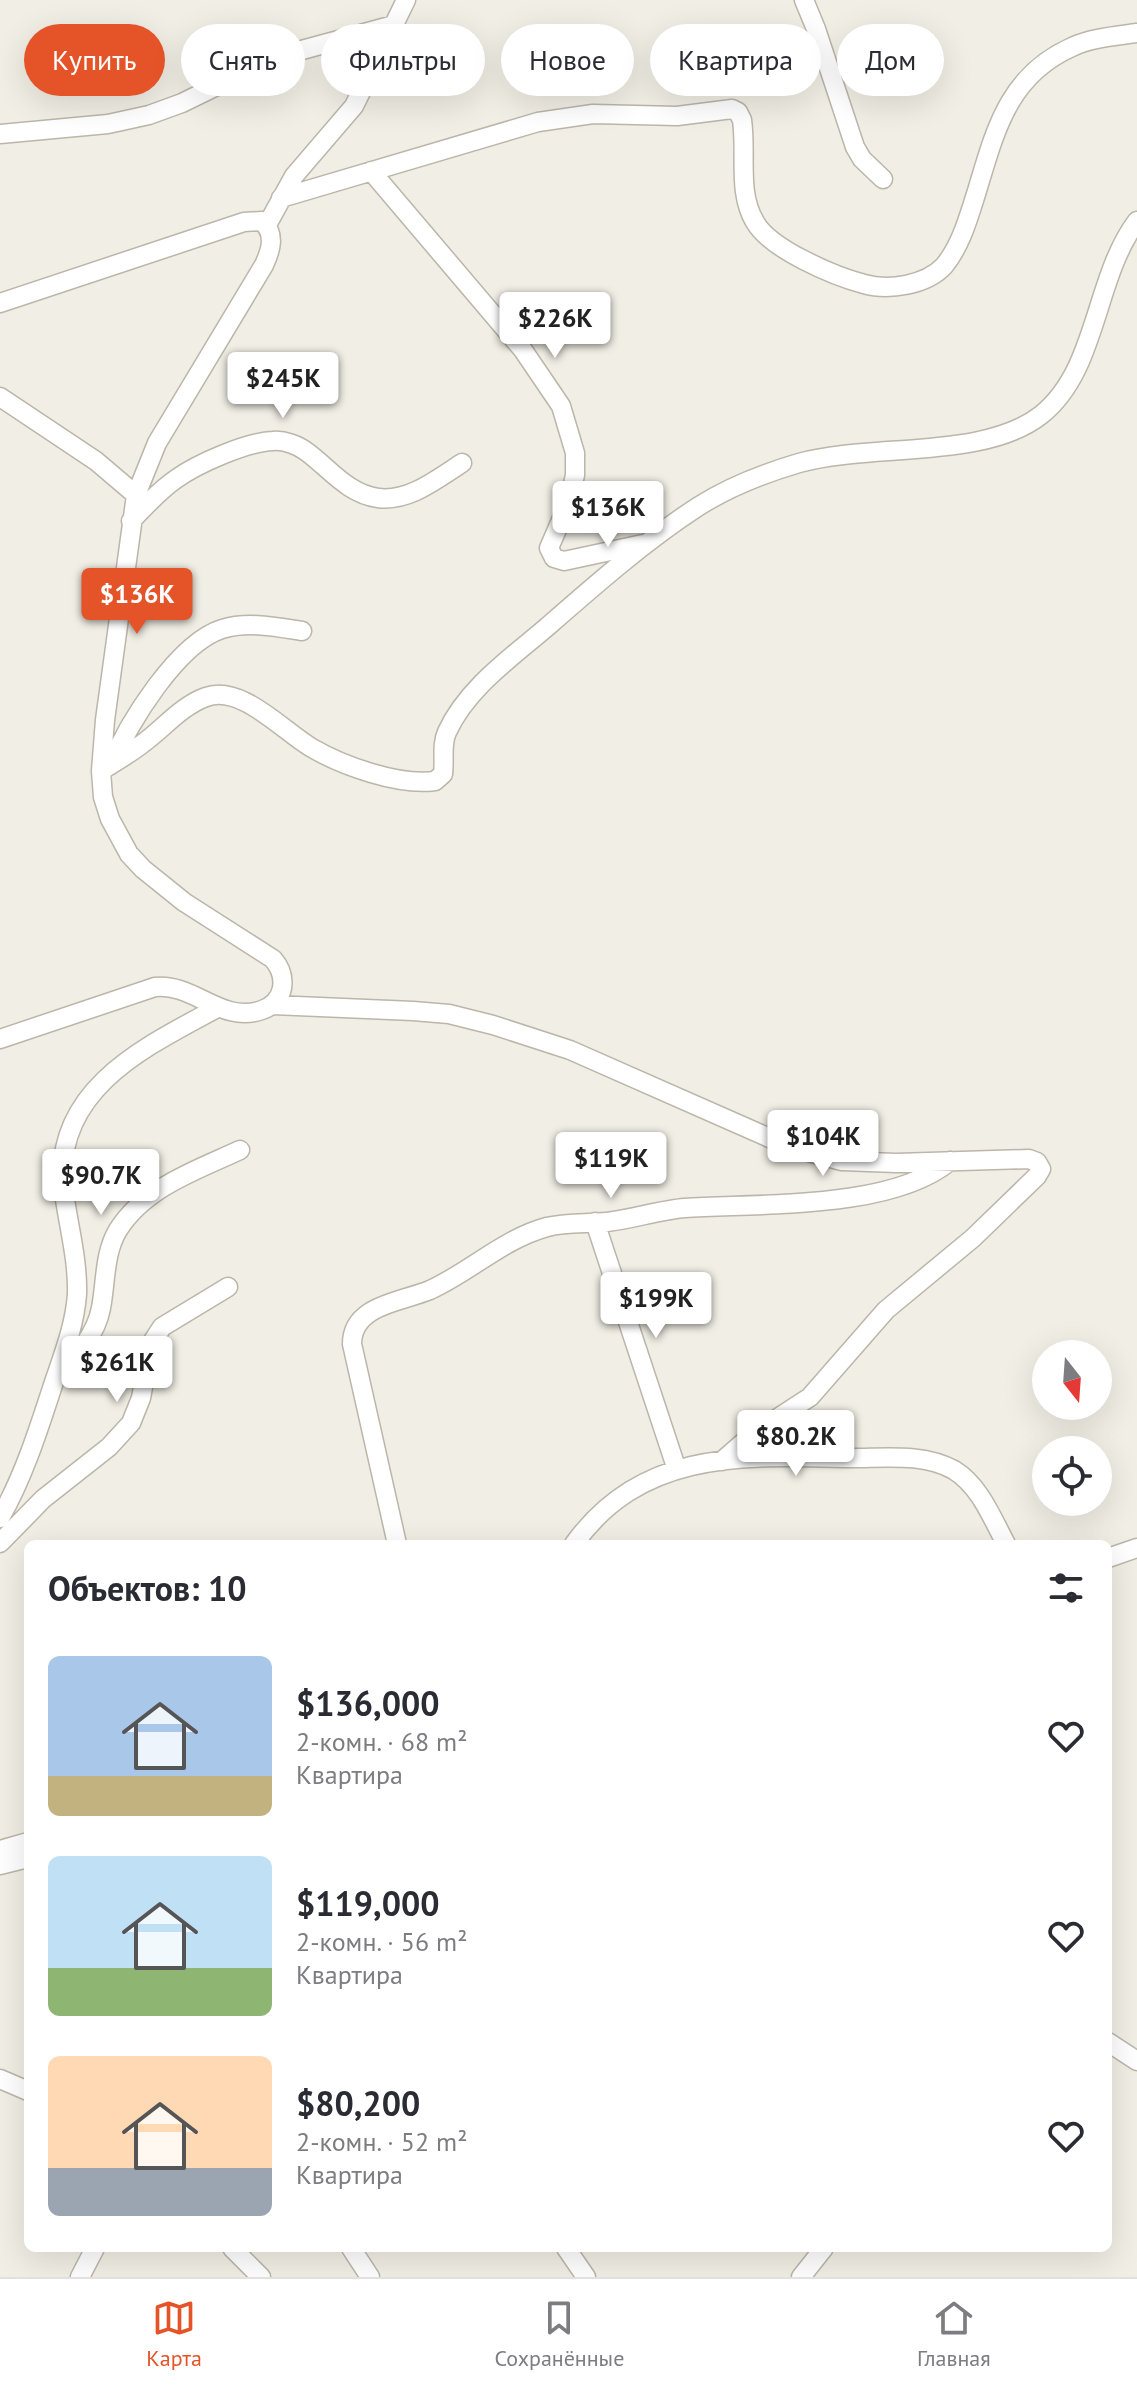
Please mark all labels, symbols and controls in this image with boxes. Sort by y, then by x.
chip: Купить [24,24,165,96]
chip: Снять [181,24,305,96]
chip: Фильтры [321,24,485,96]
chip: Новое [501,24,634,96]
chip: Квартира [650,24,821,96]
chip: Дом [837,24,944,96]
pin: $226K [499,292,611,360]
text: $226K [517,301,593,334]
pin: $245K [227,352,339,420]
text: $245K [245,361,321,394]
pin: $136K [552,481,664,549]
text: $136K [570,490,646,523]
pin: $136K [81,568,193,636]
text: $136K [99,577,175,610]
pin: $104K [767,1110,879,1178]
text: $104K [785,1119,861,1152]
pin: $119K [555,1132,667,1200]
text: $119K [573,1141,649,1174]
pin: $90.7K [36,1149,166,1217]
text: $90.7K [60,1158,142,1191]
pin: $199K [600,1272,712,1340]
text: $199K [618,1281,694,1314]
pin: $261K [61,1336,173,1404]
north arrow [1032,1340,1112,1420]
map controls [1032,1340,1112,1516]
text: $261K [79,1345,155,1378]
pin: $80.2K [731,1410,861,1478]
text: $80.2K [755,1419,837,1452]
button: locate [1032,1436,1112,1516]
text: Объектов: 10 [48,1566,247,1610]
icon: filters [1044,1566,1088,1610]
text: $136,000 [296,1681,440,1725]
icon: home [112,1688,208,1784]
icon: heart [1044,1714,1088,1758]
text: 2-комн. · 68 m² [296,1725,467,1758]
text: Квартира [296,1758,403,1791]
text: $119,000 [296,1881,440,1925]
icon: home [112,1888,208,1984]
icon: heart [1044,1914,1088,1958]
text: 2-комн. · 56 m² [296,1925,467,1958]
text: Квартира [296,1958,403,1991]
text: $80,200 [296,2081,420,2125]
icon: home [112,2088,208,2184]
icon: heart [1044,2114,1088,2158]
text: 2-комн. · 52 m² [296,2125,467,2158]
text: Квартира [296,2158,403,2191]
tab: Карта [146,2296,202,2372]
tab: Сохранённые [495,2296,624,2372]
tab: Главная [917,2296,991,2372]

